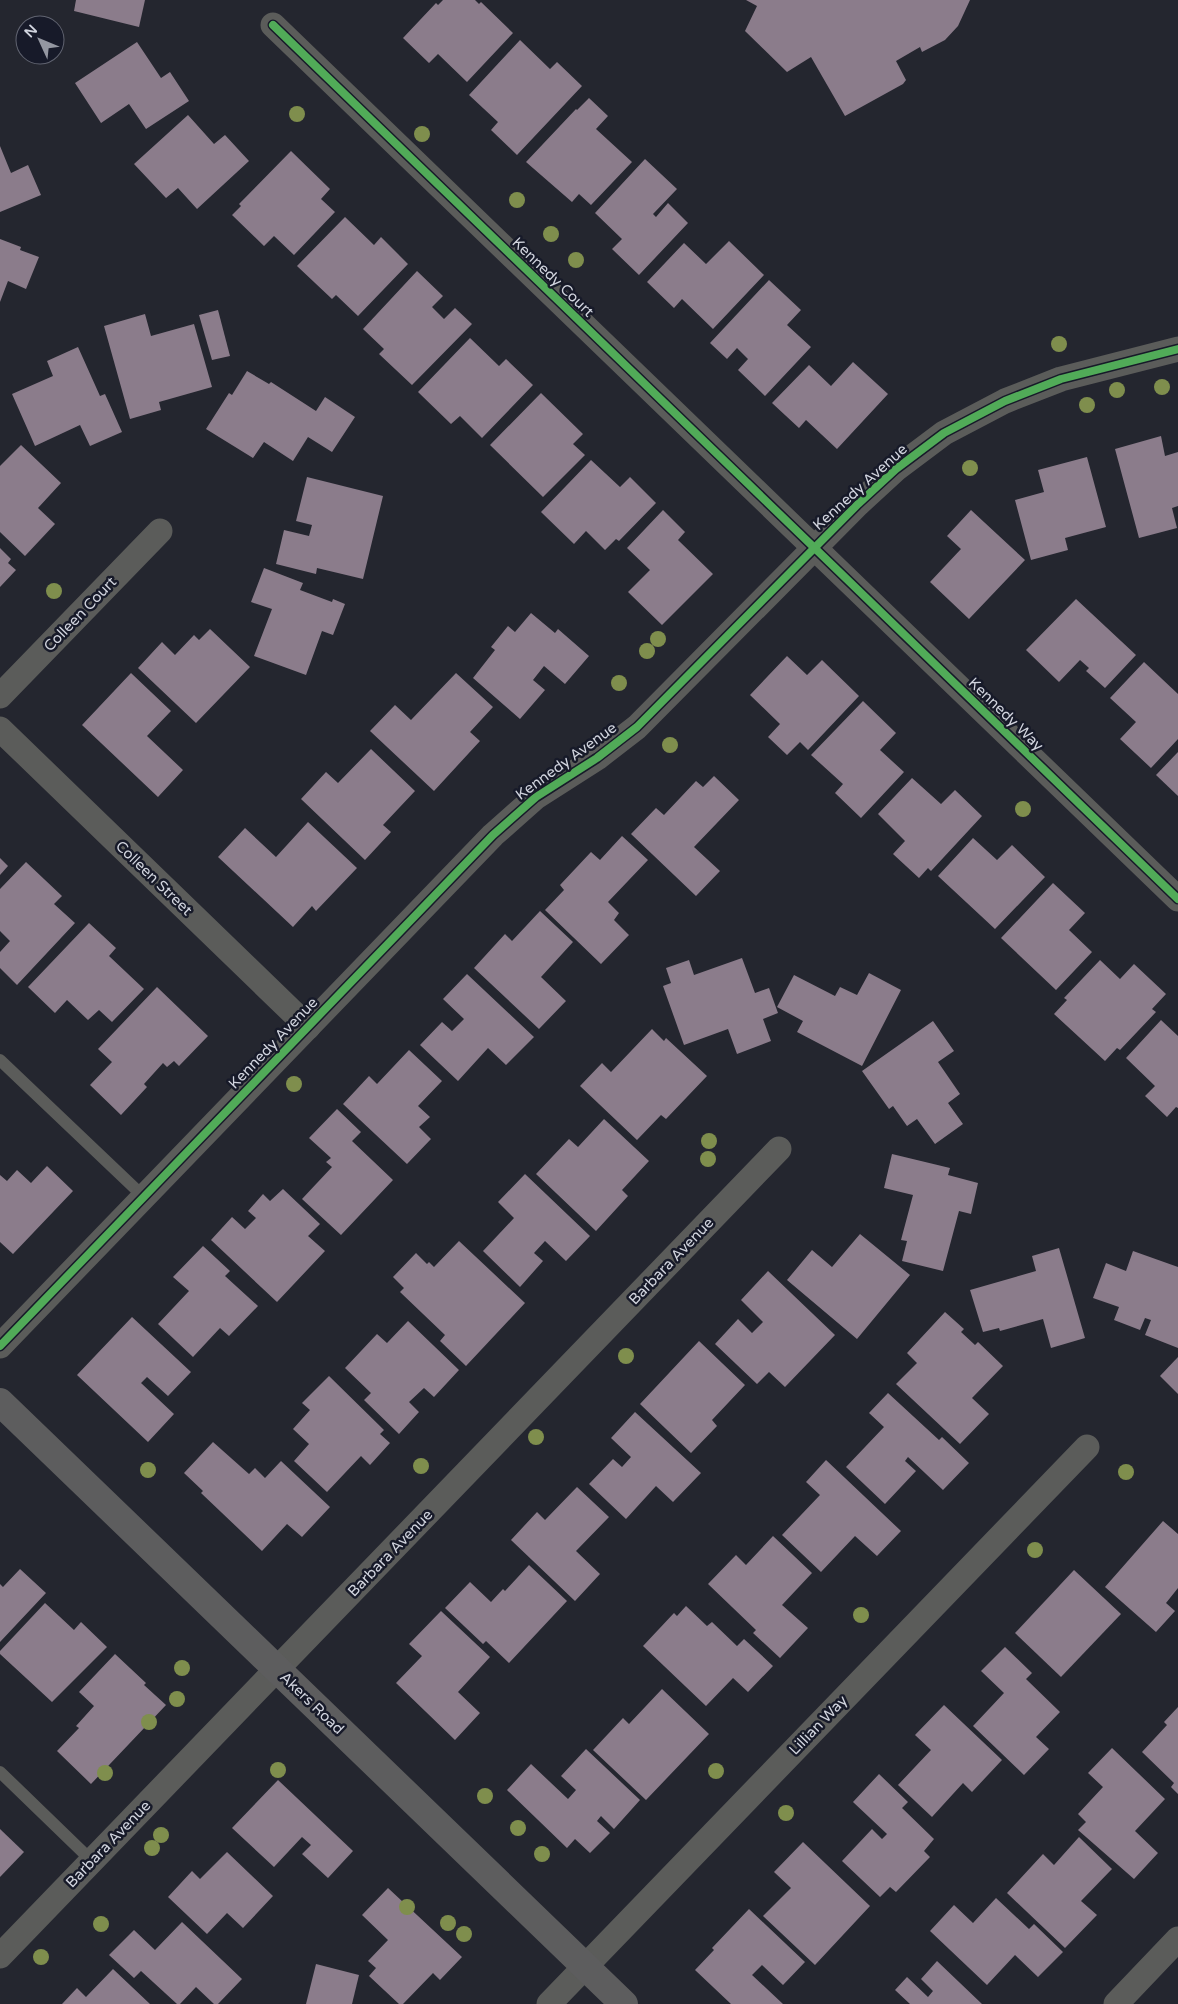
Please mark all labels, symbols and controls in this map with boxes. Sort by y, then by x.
north arrow [15,15,65,65]
text: N [21,21,41,41]
street label: Kennedy Court [508,233,598,321]
street label: Kennedy Avenue [809,440,911,534]
street label: Colleen Court [40,573,120,655]
street label: Kennedy Way [965,674,1047,754]
street label: Kennedy Avenue [512,718,620,804]
street label: Colleen Street [112,837,196,919]
street label: Kennedy Avenue [225,993,321,1093]
street label: Barbara Avenue [625,1214,717,1308]
street label: Barbara Avenue [344,1506,436,1600]
street label: Akers Road [276,1668,348,1738]
street label: Lillian Way [785,1691,851,1759]
street label: Barbara Avenue [62,1797,154,1891]

